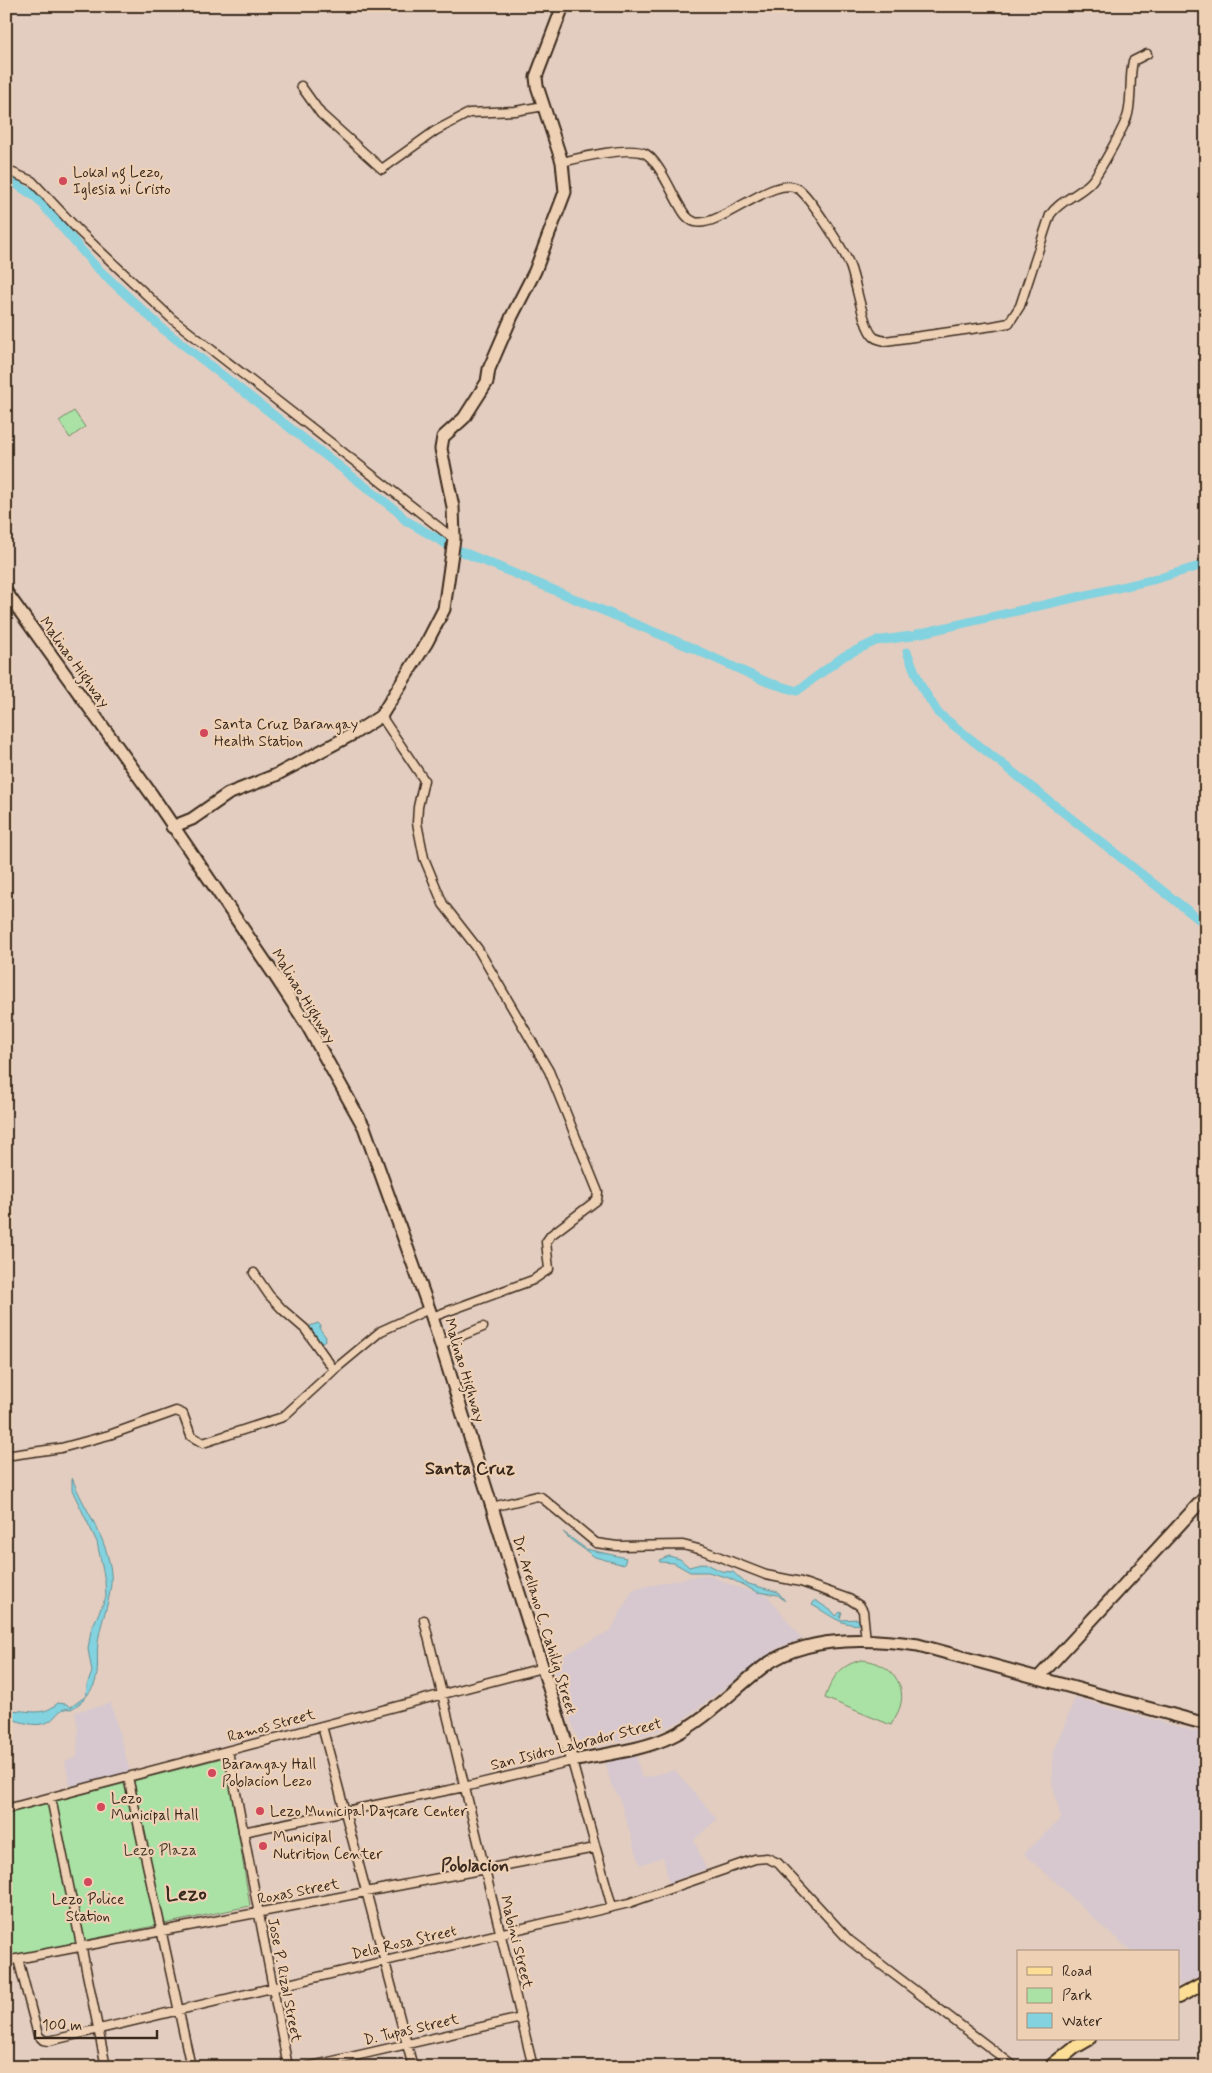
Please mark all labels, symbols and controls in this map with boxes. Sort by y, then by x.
place label: Lokal ng Lezo, Iglesia ni Cristo [73,163,171,200]
marker: Lokal ng Lezo, Iglesia ni Cristo [57,175,69,187]
street label: Malinao Highway [34,613,114,713]
place label: Santa Cruz Barangay Health Station [214,715,358,752]
marker: Santa Cruz Barangay Health Station [198,727,210,739]
street label: Malinao Highway [265,946,340,1048]
street label: Malinao Highway [438,1316,489,1425]
district label: Santa Cruz [425,1457,515,1481]
street label: Dr. Arellano C. Cahilig Street [507,1534,581,1717]
street label: Ramos Street [225,1705,317,1747]
street label: San Isidro Labrador Street [489,1714,664,1776]
place label: Barangay Hall Poblacion Lezo [222,1755,316,1792]
marker: Barangay Hall Poblacion Lezo [206,1767,218,1779]
place label: Lezo Municipal Hall [111,1789,199,1826]
marker: Lezo Municipal Hall [95,1801,107,1813]
place label: Lezo Municipal Daycare Center [270,1802,467,1822]
marker: Lezo Municipal Daycare Center [254,1805,266,1817]
place label: Municipal Nutrition Center [273,1828,383,1865]
marker: Municipal Nutrition Center [257,1840,269,1852]
park label: Lezo Plaza [123,1841,197,1861]
district label: Poblacion [441,1854,509,1878]
street label: Roxas Street [256,1874,341,1910]
marker: Lezo Police Station [82,1876,94,1888]
district label: Lezo [165,1881,207,1908]
place label: Lezo Police Station [52,1890,124,1927]
street label: Mabini Street [495,1894,537,1991]
street label: Jose P. Rizal Street [262,1916,306,2044]
street label: Dela Rosa Street [350,1921,459,1965]
legend [1017,1950,1180,2040]
text: Road [1062,1962,1092,1982]
text: Park [1062,1986,1092,2006]
scale bar [35,2008,158,2040]
street label: D. Tupas Street [362,2009,461,2051]
text: Water [1062,2012,1102,2032]
text: 100 m [42,2016,82,2036]

